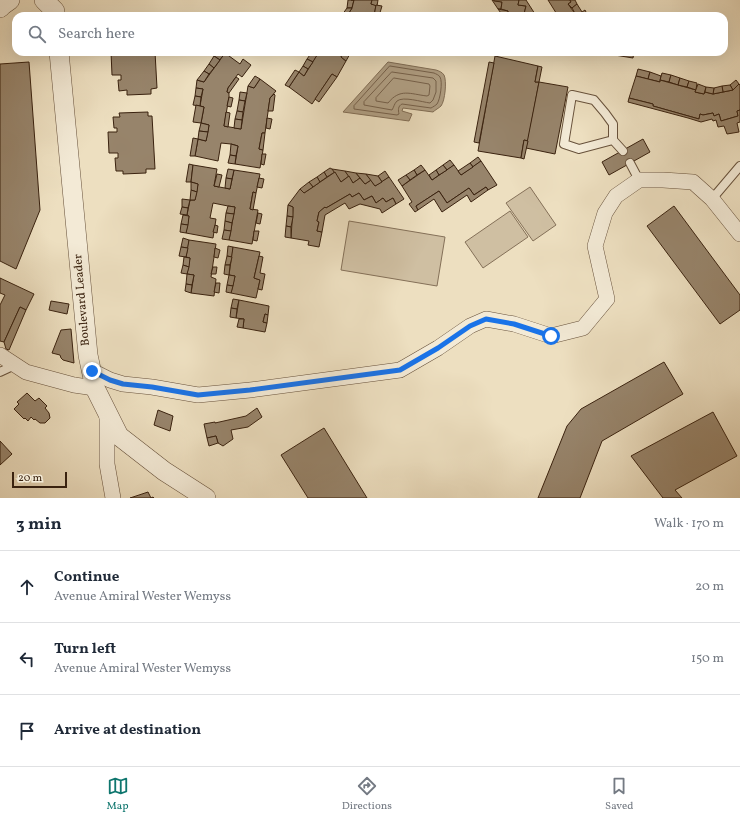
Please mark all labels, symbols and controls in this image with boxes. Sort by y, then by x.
search box [12,12,728,56]
icon: search [26,23,48,45]
text: Search here [58,24,135,45]
street label: Boulevard Leader [70,253,94,347]
route start [542,327,560,345]
route end [83,362,101,380]
scale bar [12,470,67,489]
text: 20 m [18,471,42,486]
text: 3 min [16,513,62,536]
text: Walk · 170 m [654,515,724,533]
text: Continue [54,567,119,588]
icon: ahead [16,576,38,598]
text: 20 m [695,578,724,596]
text: Avenue Amiral Wester Wemyss [54,588,231,606]
text: Turn left [54,639,116,660]
icon: left [16,648,38,670]
text: 150 m [691,650,724,668]
text: Avenue Amiral Wester Wemyss [54,660,231,678]
icon: arrive [16,720,38,742]
text: Arrive at destination [54,720,201,741]
tab: Map [107,775,129,814]
tab: Directions [342,775,392,814]
tab: Saved [605,775,633,814]

